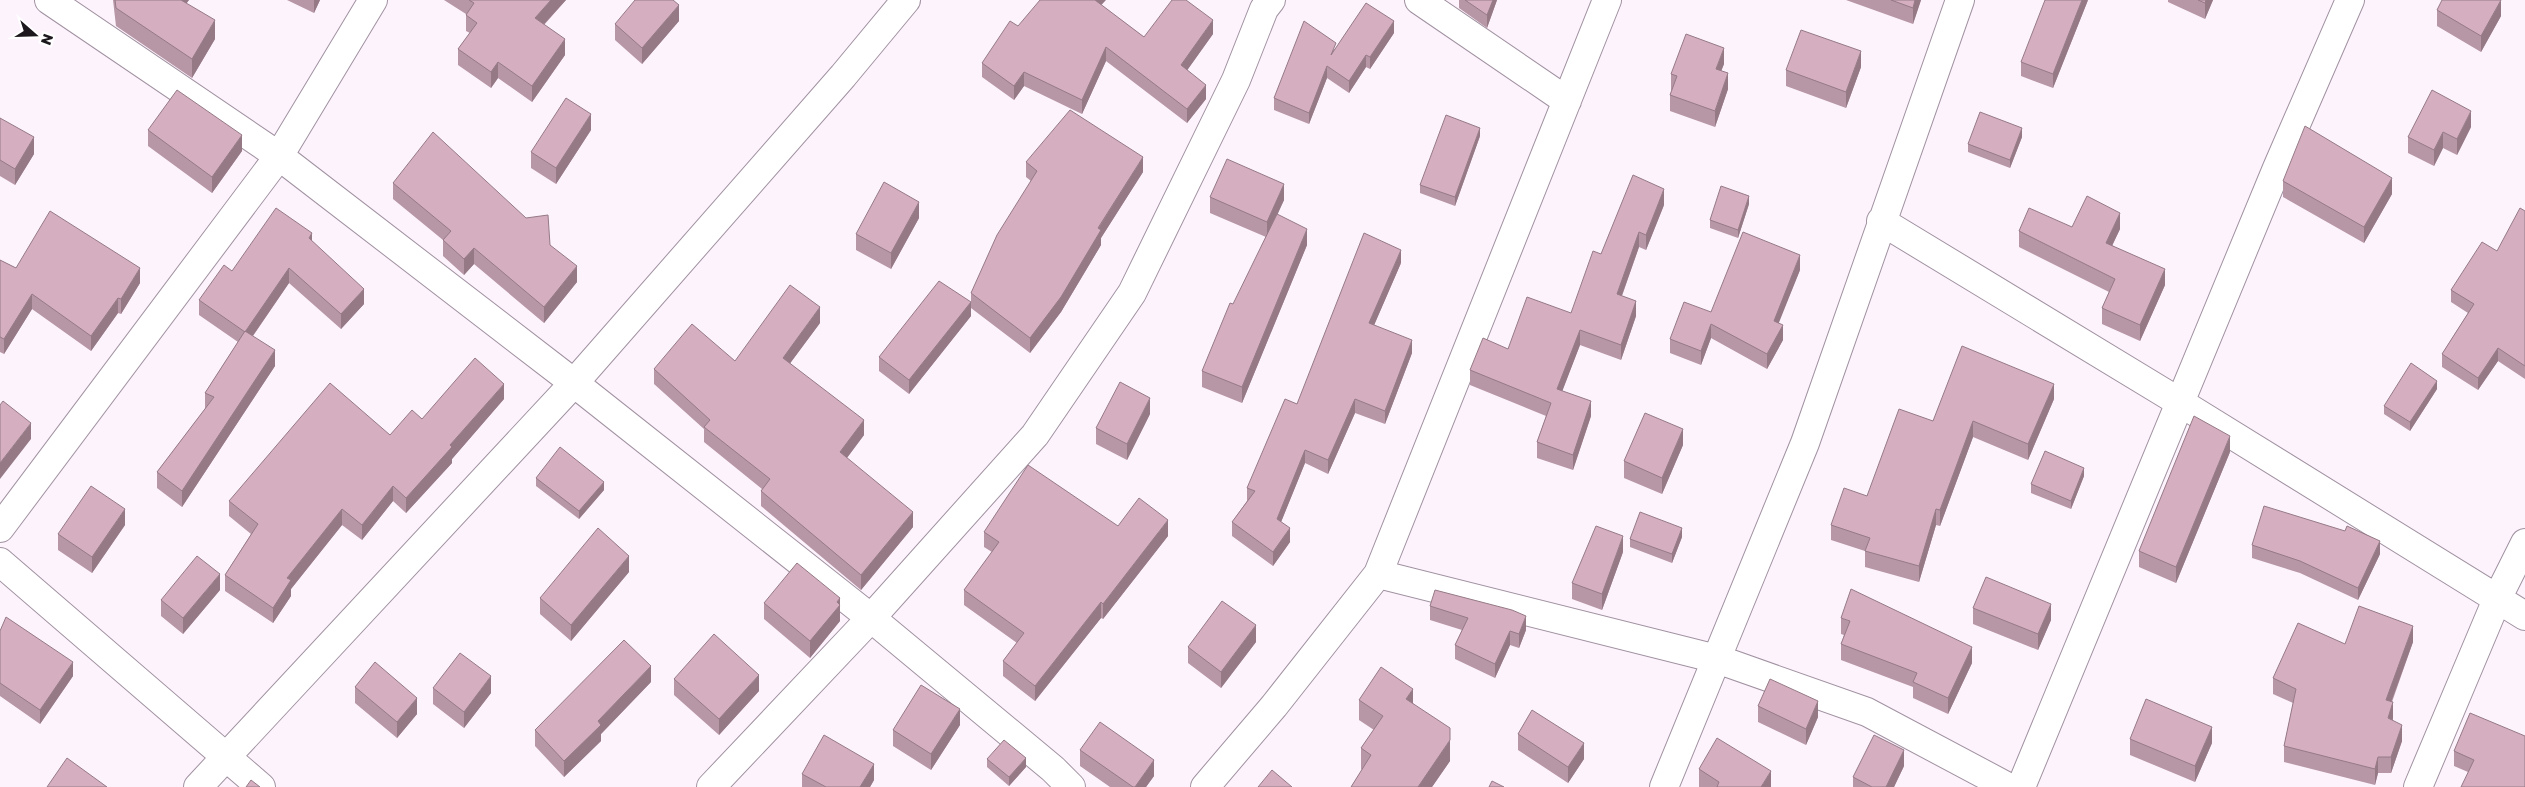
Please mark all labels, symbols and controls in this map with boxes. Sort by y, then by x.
north arrow [10,10,60,60]
text: N [38,32,57,48]

